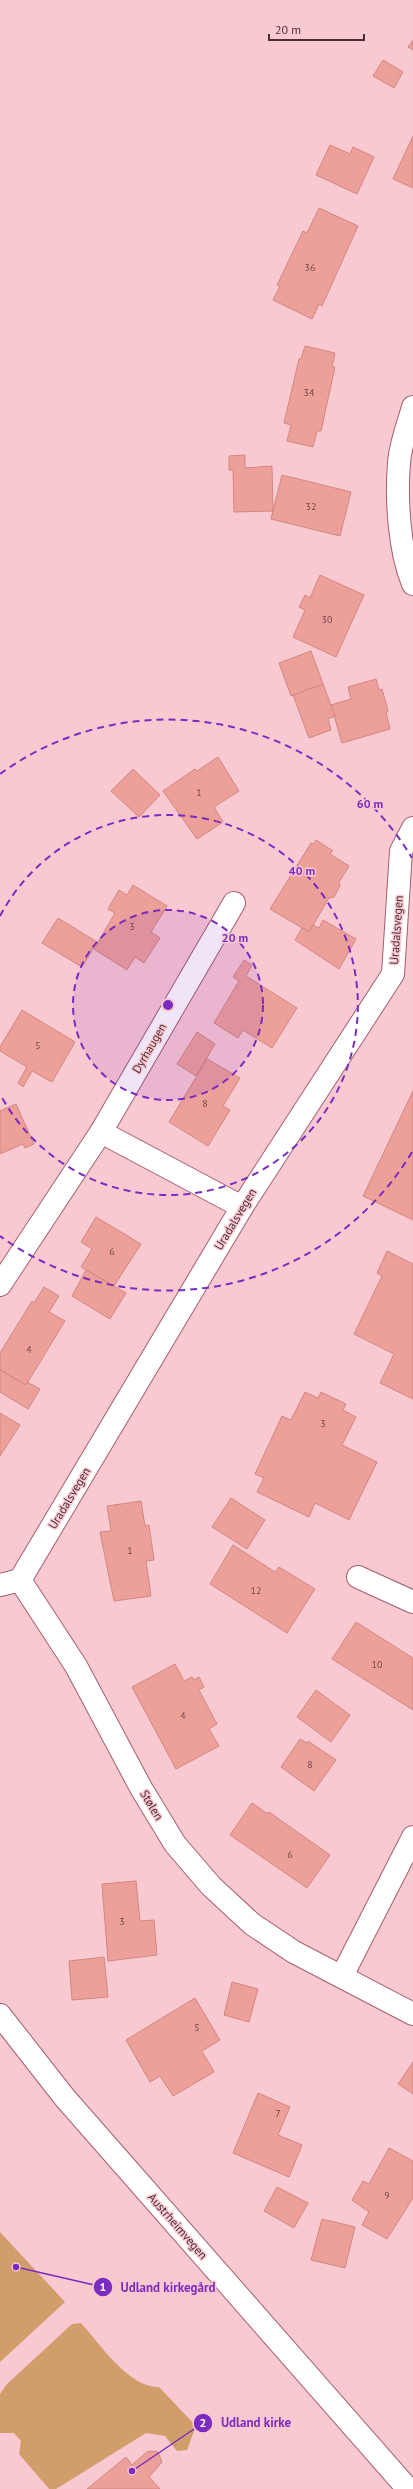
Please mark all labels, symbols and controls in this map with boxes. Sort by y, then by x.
scale bar [269,16,364,42]
text: 20 m [275,22,301,37]
house number: 36 [305,261,315,274]
house number: 34 [304,386,315,399]
house number: 32 [306,500,316,513]
house number: 30 [322,613,333,626]
house number: 1 [196,786,202,799]
text: 60 m [357,796,383,811]
text: 40 m [289,863,315,878]
street label: Uradalsvegen [386,895,406,965]
house number: 3 [129,920,135,933]
text: 20 m [222,930,248,945]
centre of rings [161,998,175,1012]
street label: Dyrhaugen [129,1020,169,1076]
house number: 5 [35,1039,41,1052]
house number: 8 [202,1097,208,1110]
street label: Uradalsvegen [211,1185,259,1253]
house number: 6 [109,1245,115,1258]
house number: 4 [26,1343,32,1356]
house number: 3 [320,1417,326,1430]
street label: Uradalsvegen [45,1464,93,1532]
house number: 1 [127,1544,133,1557]
house number: 12 [251,1584,261,1597]
house number: 10 [372,1658,383,1671]
house number: 4 [180,1709,186,1722]
house number: 8 [307,1758,313,1771]
street label: Stølen [137,1787,167,1823]
house number: 6 [287,1848,293,1861]
house number: 3 [119,1915,125,1928]
house number: 5 [194,2021,200,2034]
house number: 7 [275,2107,281,2120]
house number: 9 [384,2189,390,2202]
street label: Austrheimvegen [145,2190,211,2262]
callout: Udland kirkegård [93,2275,224,2300]
text: 1 [100,2279,106,2294]
text: Udland kirkegård [120,2279,216,2296]
callout: Udland kirke [193,2410,299,2435]
text: Udland kirke [221,2414,291,2431]
text: 2 [200,2415,206,2430]

